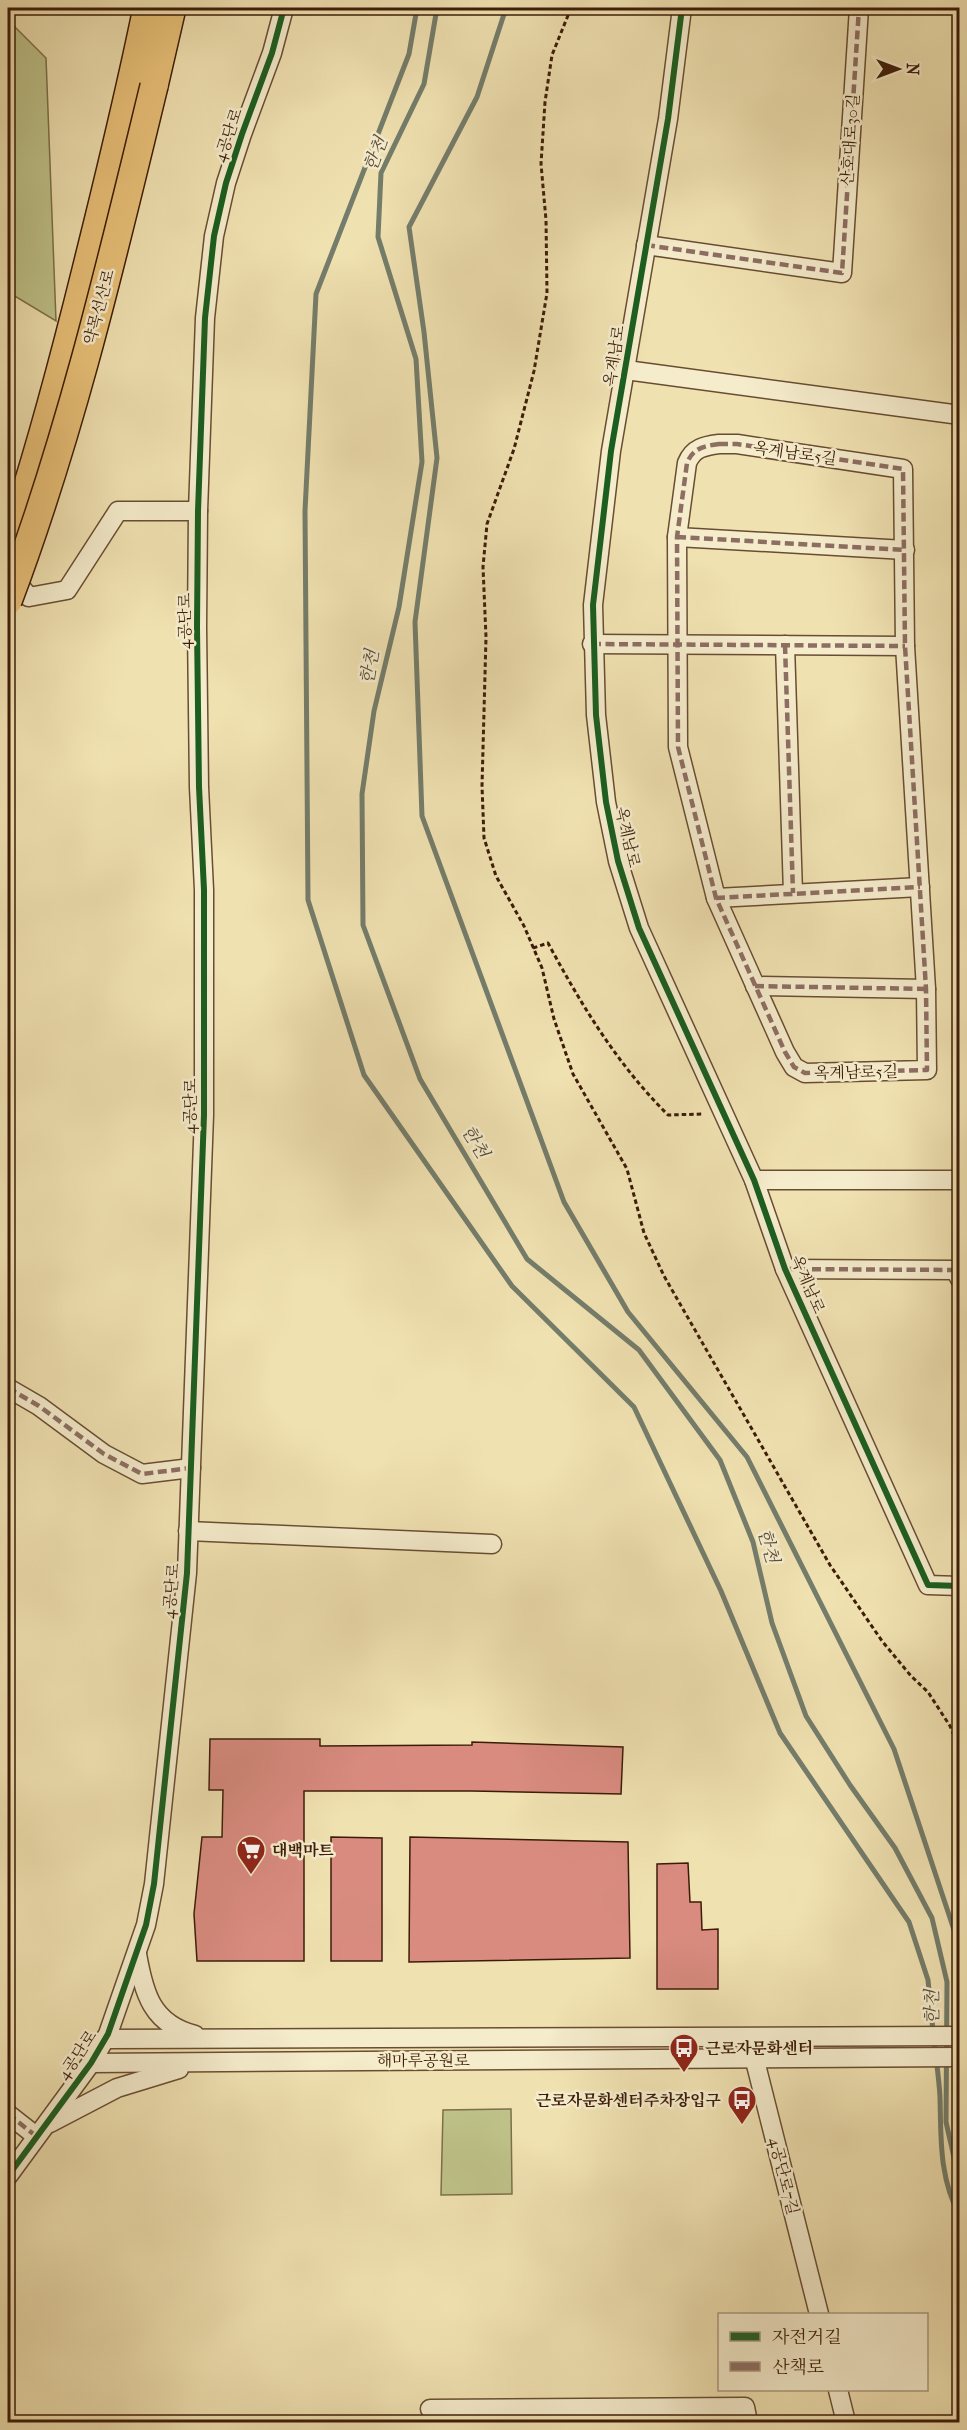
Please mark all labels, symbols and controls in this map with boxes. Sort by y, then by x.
north arrow [868,39,928,99]
text: N [903,63,922,76]
street label: 산호대로30길 [837,93,863,187]
street label: 4공단로 [210,105,246,164]
water label: 한천 [360,133,393,174]
street label: 약목선산로 [80,267,118,347]
street label: 옥계남로 [600,323,628,388]
street label: 옥계남로5길 [752,438,838,468]
street label: 4공단로 [175,593,194,649]
water label: 한천 [357,646,384,686]
street label: 옥계남로 [612,805,644,870]
street label: 옥계남로5길 [814,1062,898,1082]
street label: 4공단로 [180,1077,200,1134]
water label: 한천 [457,1122,494,1164]
street label: 옥계남로 [787,1252,829,1317]
water label: 한천 [753,1526,783,1567]
street label: 4공단로 [159,1562,183,1620]
supermarket icon: 대백마트 [235,1834,267,1876]
place label: 대백마트 [272,1841,334,1860]
water label: 한천 [922,1988,943,2024]
street label: 4공단로 [54,2026,101,2083]
bus stop icon: 근로자문화센터 [668,2032,700,2074]
place label: 근로자문화센터 [705,2039,813,2058]
street label: 해마루공원로 [377,2051,470,2070]
bus stop icon: 근로자문화센터주차장입구 [726,2084,758,2126]
place label: 근로자문화센터주차장입구 [536,2091,722,2110]
street label: 4공단로7길 [765,2135,803,2217]
legend [718,2313,928,2391]
text: 자전거길 [772,2327,842,2348]
text: 산책로 [772,2357,824,2378]

